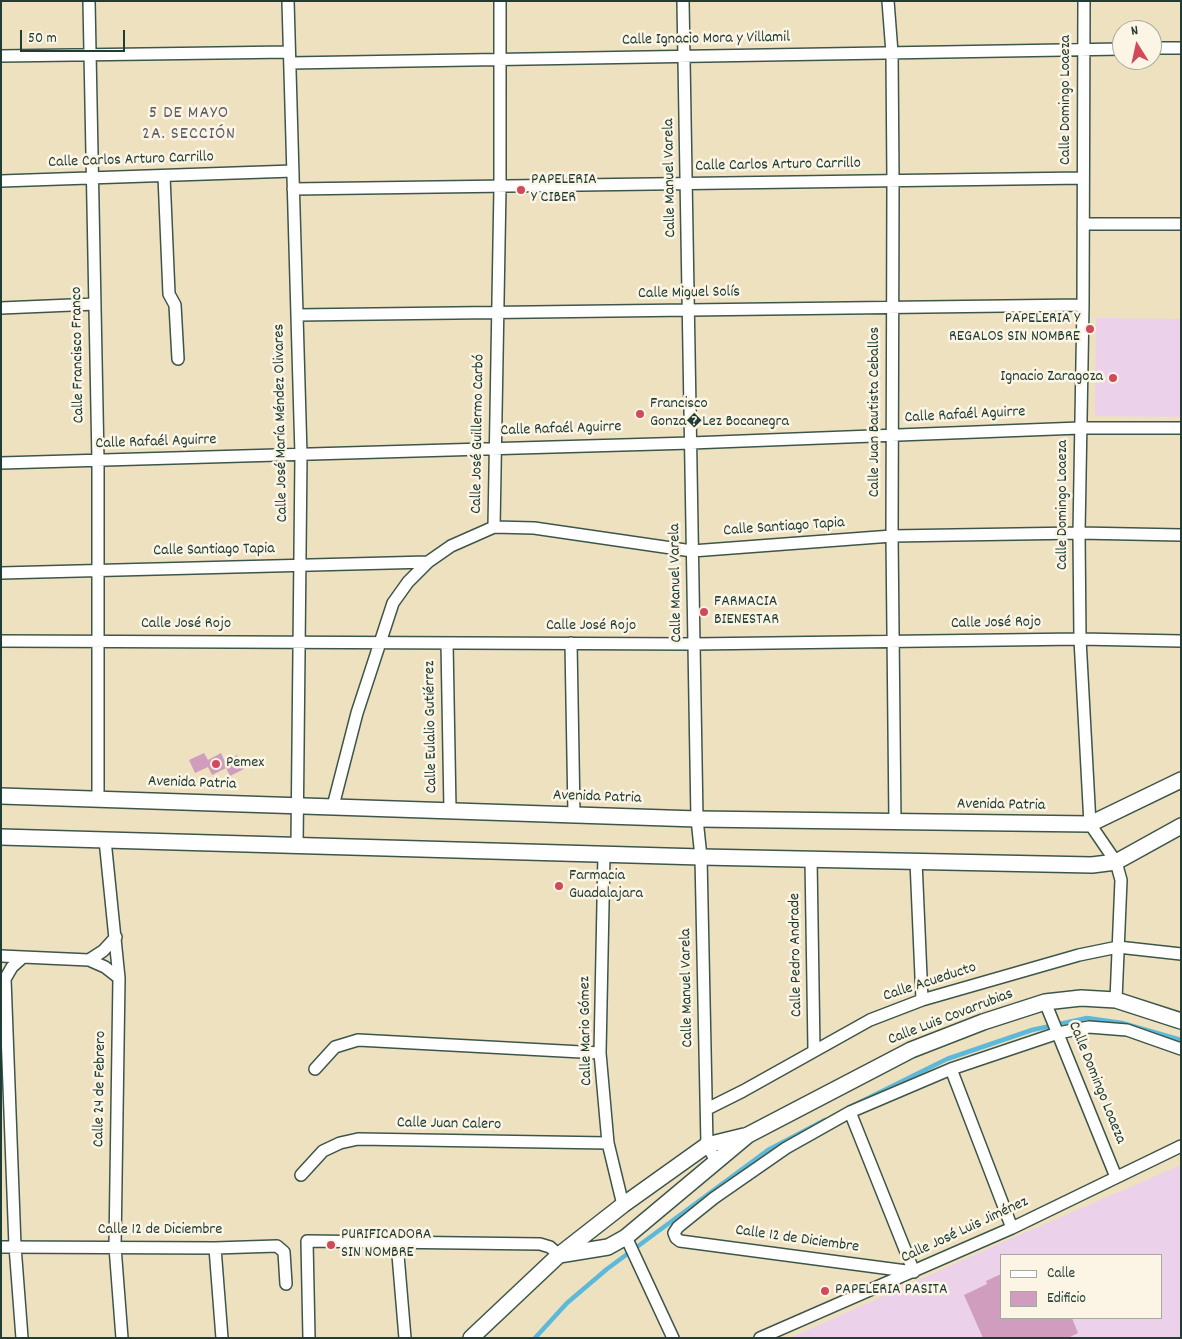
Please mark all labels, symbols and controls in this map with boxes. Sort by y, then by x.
scale bar [22,20,128,52]
north arrow [1112,20,1162,70]
text: N [1129,21,1140,42]
text: 50 m [28,28,57,50]
street label: Calle Ignacio Mora y Villamil [622,29,790,51]
street label: Calle Domingo Loaeza [1057,35,1077,165]
district label: 5 DE MAYO 2A. SECCIÓN [141,104,237,146]
street label: Calle Manuel Varela [660,118,682,238]
street label: Calle Carlos Arturo Carrillo [48,149,214,173]
street label: Calle Carlos Arturo Carrillo [695,155,861,177]
place label: PAPELERIA Y CIBER [531,171,597,209]
marker: PAPELERIA Y CIBER [515,184,527,196]
street label: Calle Miguel Solís [638,284,740,304]
street label: Calle Francisco Franco [68,287,90,423]
place label: PAPELERIA Y REGALOS SIN NOMBRE [949,310,1080,348]
marker: PAPELERIA Y REGALOS SIN NOMBRE [1084,323,1096,335]
street label: Calle José María Méndez Olivares [271,324,293,522]
street label: Calle Juan Bautista Ceballos [866,327,886,497]
street label: Calle José Guillermo Carbó [468,354,490,514]
place label: Ignacio Zaragoza [1000,368,1103,388]
marker: Ignacio Zaragoza [1107,372,1119,384]
place label: Francisco Gonza�Lez Bocanegra [650,395,789,433]
street label: Calle Rafaél Aguirre [904,403,1026,429]
marker: Francisco Gonza�Lez Bocanegra [634,408,646,420]
street label: Calle Rafaél Aguirre [500,418,622,442]
street label: Calle Rafaél Aguirre [95,431,217,455]
street label: Calle Domingo Loaeza [1054,440,1074,570]
street label: Calle Santiago Tapia [723,514,845,542]
street label: Calle Manuel Varela [666,523,688,643]
street label: Calle Santiago Tapia [153,540,275,562]
place label: FARMACIA BIENESTAR [714,593,779,631]
marker: FARMACIA BIENESTAR [698,606,710,618]
street label: Calle José Rojo [951,614,1041,634]
street label: Calle José Rojo [141,615,231,635]
street label: Calle José Rojo [546,617,636,637]
street label: Calle Eulalio Gutiérrez [421,661,443,793]
place label: Pemex [226,754,264,774]
marker: Pemex [210,758,222,770]
street label: Avenida Patria [147,773,237,795]
street label: Avenida Patria [552,787,642,809]
street label: Avenida Patria [957,796,1045,816]
place label: Farmacia Guadalajara [569,867,643,905]
marker: Farmacia Guadalajara [553,880,565,892]
street label: Calle Pedro Andrade [786,893,808,1017]
street label: Calle Manuel Varela [677,928,699,1048]
street label: Calle Acueducto [881,959,979,1007]
street label: Calle Mario Gómez [576,976,598,1086]
street label: Calle Luis Covarrubias [886,985,1016,1051]
street label: Calle Domingo Loaeza [1063,1019,1129,1147]
street label: Calle 24 de Febrero [90,1031,112,1147]
street label: Calle Juan Calero [397,1114,501,1136]
street label: Calle José Luis Jiménez [898,1193,1032,1269]
street label: Calle 12 de Diciembre [98,1221,222,1241]
street label: Calle 12 de Diciembre [734,1222,860,1258]
place label: PURIFICADORA SIN NOMBRE [341,1226,431,1264]
marker: PURIFICADORA SIN NOMBRE [325,1239,337,1251]
legend [1000,1254,1162,1319]
text: Calle [1047,1263,1075,1285]
place label: PAPELERIA PASITA [835,1281,948,1301]
marker: PAPELERIA PASITA [819,1285,831,1297]
text: Edificio [1047,1288,1086,1310]

